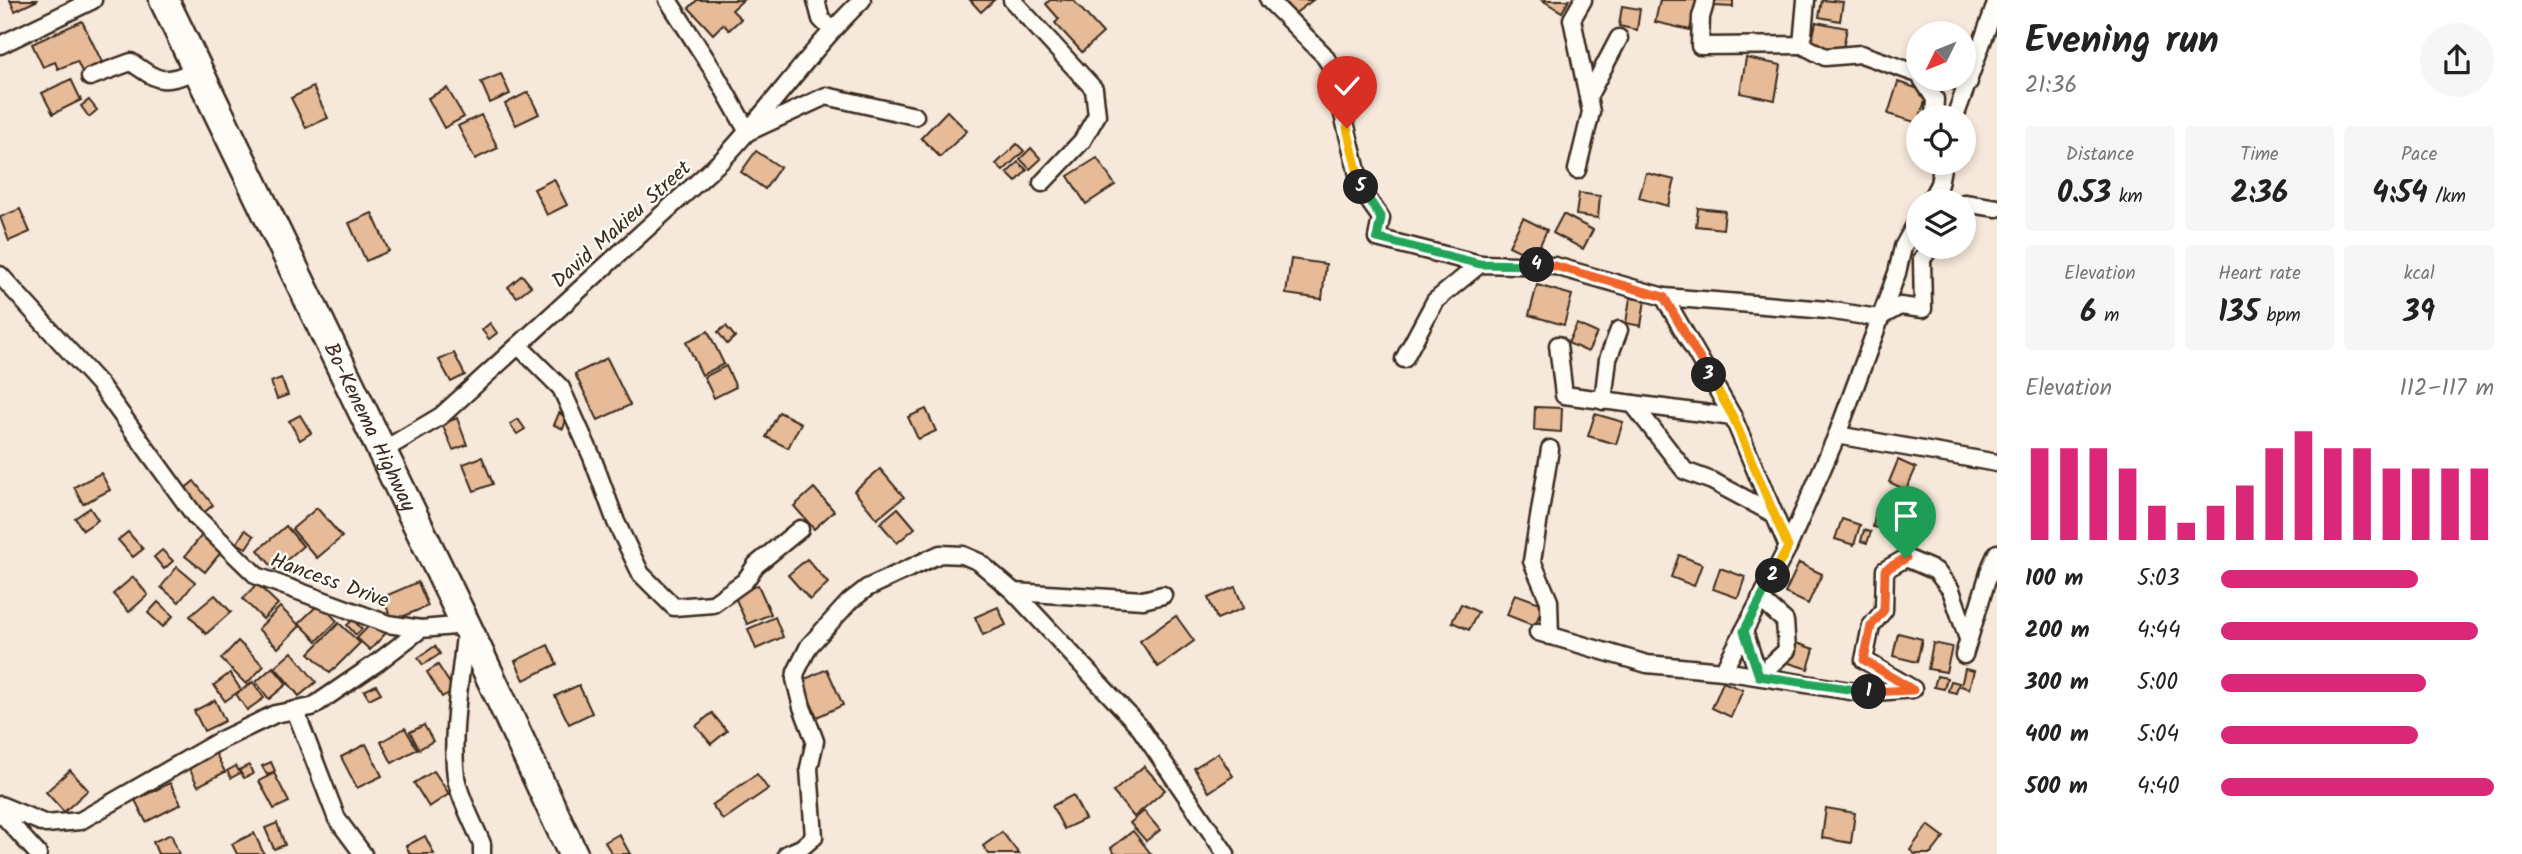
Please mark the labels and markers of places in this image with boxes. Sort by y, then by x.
pin [1317,56,1377,128]
pin: 5 [1344,170,1378,204]
pin: 4 [1520,247,1554,282]
pin: 3 [1692,358,1726,392]
pin [1876,486,1936,558]
pin: 2 [1756,558,1790,594]
pin: 1 [1852,674,1886,710]

